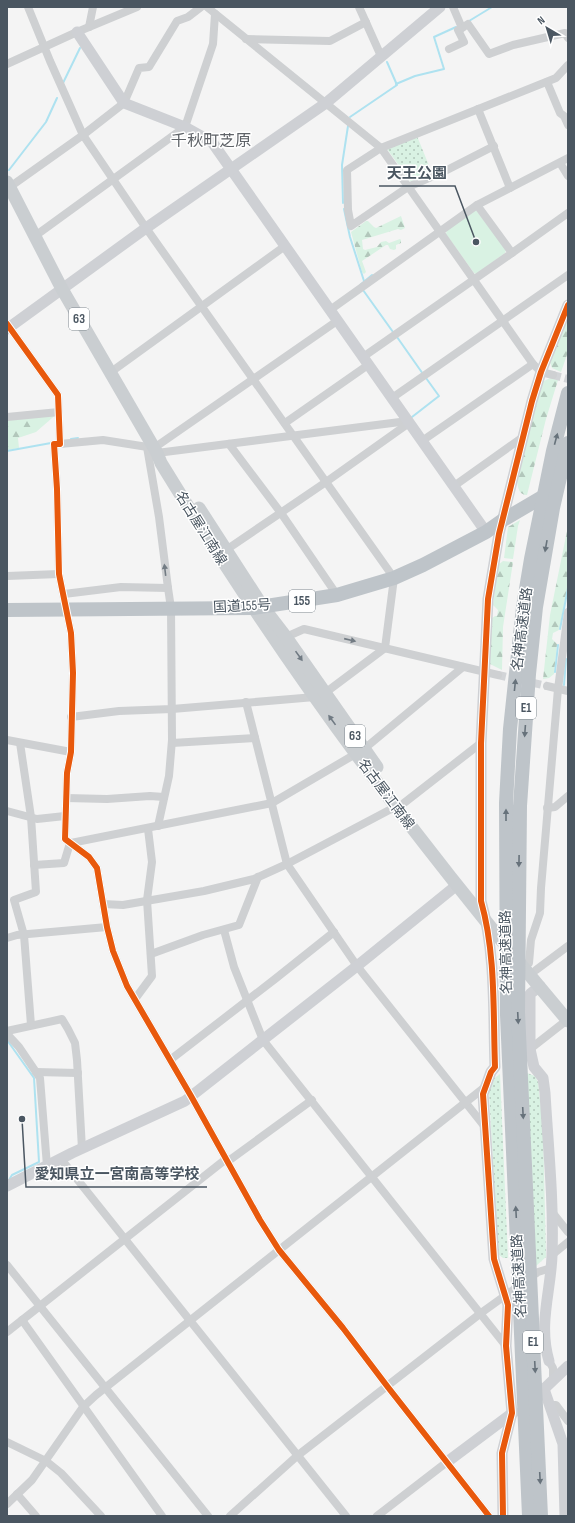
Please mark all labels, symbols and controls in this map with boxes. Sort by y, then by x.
north arrow [527,8,567,48]
text: N [535,14,548,27]
district label: 千秋町芝原 [171,132,251,151]
callout: 天王公園 [379,159,455,186]
text: 天王公園 [387,164,447,183]
road number: 63 [69,308,89,330]
one-way arrow [553,433,559,445]
street label: 名古屋江南線 [172,488,230,568]
one-way arrow [543,540,549,552]
one-way arrow [162,564,169,576]
street label: 名神高速道路 [508,586,536,672]
road number: 155 [289,590,315,612]
street label: 国道155号 [213,596,271,616]
one-way arrow [344,637,356,643]
one-way arrow [295,651,303,662]
one-way arrow [512,679,518,691]
road number: E1 [516,697,536,719]
one-way arrow [328,715,336,725]
road number: 63 [345,725,365,747]
one-way arrow [521,725,528,737]
street label: 名古屋江南線 [354,755,418,833]
one-way arrow [503,808,509,821]
one-way arrow [516,855,522,868]
street label: 名神高速道路 [497,910,515,994]
one-way arrow [515,1012,522,1024]
one-way arrow [520,1107,526,1120]
callout: 愛知県立一宮南高等学校 [26,1160,207,1187]
text: 愛知県立一宮南高等学校 [34,1165,200,1184]
one-way arrow [513,1205,519,1218]
street label: 名神高速道路 [508,1234,530,1318]
road number: E1 [523,1331,543,1353]
one-way arrow [531,1361,538,1373]
one-way arrow [536,1472,543,1484]

